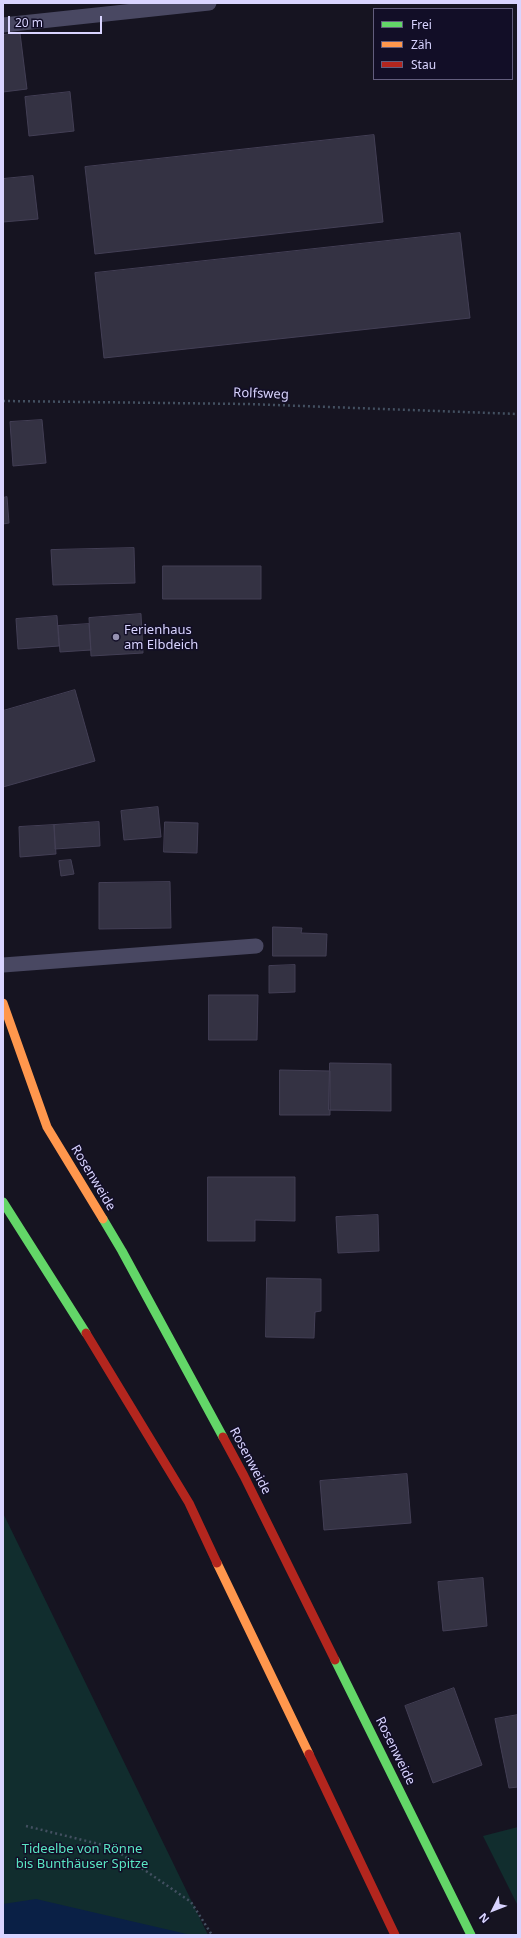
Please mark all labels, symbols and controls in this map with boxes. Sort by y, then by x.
scale bar [10,8,104,34]
legend [373,8,513,80]
text: 20 m [15,14,43,31]
text: Frei [411,16,432,33]
text: Zäh [411,36,432,53]
text: Stau [411,56,436,73]
street label: Rolfsweg [233,385,289,403]
place label: Ferienhaus am Elbdeich [124,622,198,653]
marker: Ferienhaus am Elbdeich [111,632,121,642]
street label: Rosenweide [67,1142,119,1214]
street label: Rosenweide [226,1425,274,1497]
street label: Rosenweide [372,1714,418,1788]
park label: Tideelbe von Rönne bis Bunthäuser Spitze [16,1841,148,1872]
north arrow [473,1890,513,1930]
text: N [475,1910,492,1927]

